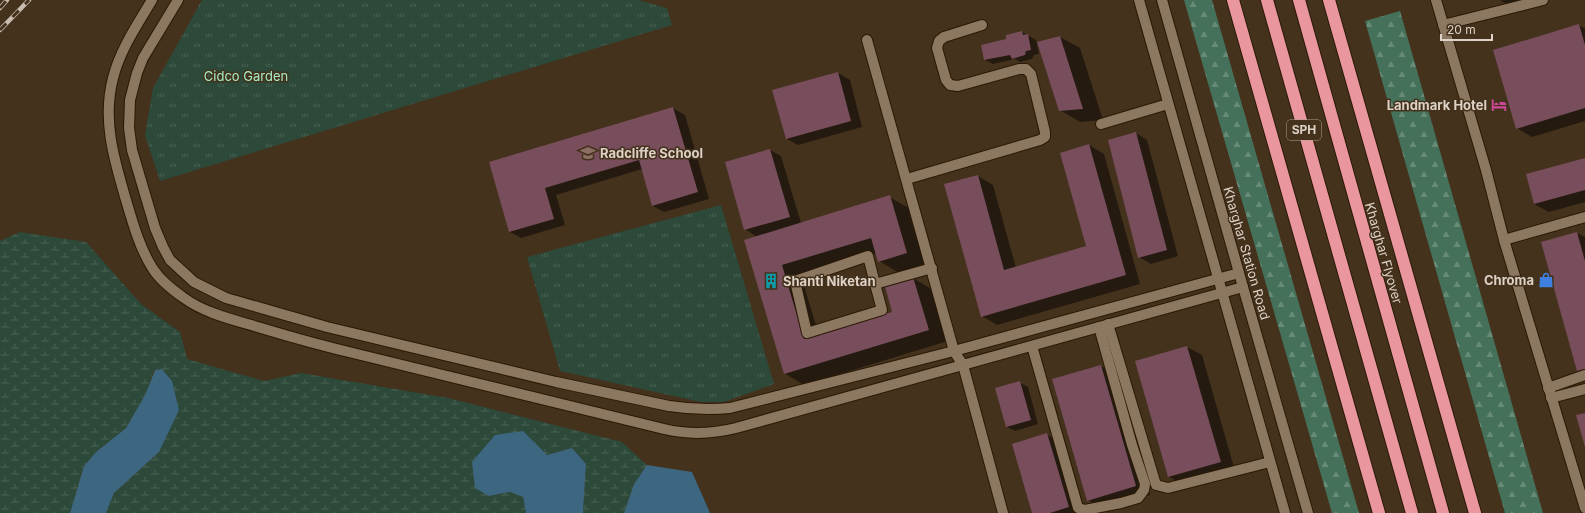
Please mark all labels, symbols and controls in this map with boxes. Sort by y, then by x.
scale bar [1441,16,1492,42]
text: 20 m [1447,22,1476,37]
park label: Cidco Garden [204,68,288,84]
hotel icon: Landmark Hotel [1490,96,1508,114]
place label: Landmark Hotel [1387,97,1487,113]
road number: SPH [1287,120,1321,140]
school or university icon: Radcliffe School [579,144,597,162]
place label: Radcliffe School [600,145,703,161]
street label: Kharghar Station Road [1220,185,1274,321]
street label: Kharghar Flyover [1362,200,1406,306]
shop icon: Chroma [1537,271,1555,289]
building icon: Shanti Niketan [762,272,780,290]
place label: Chroma [1484,272,1534,288]
place label: Shanti Niketan [783,273,876,289]

